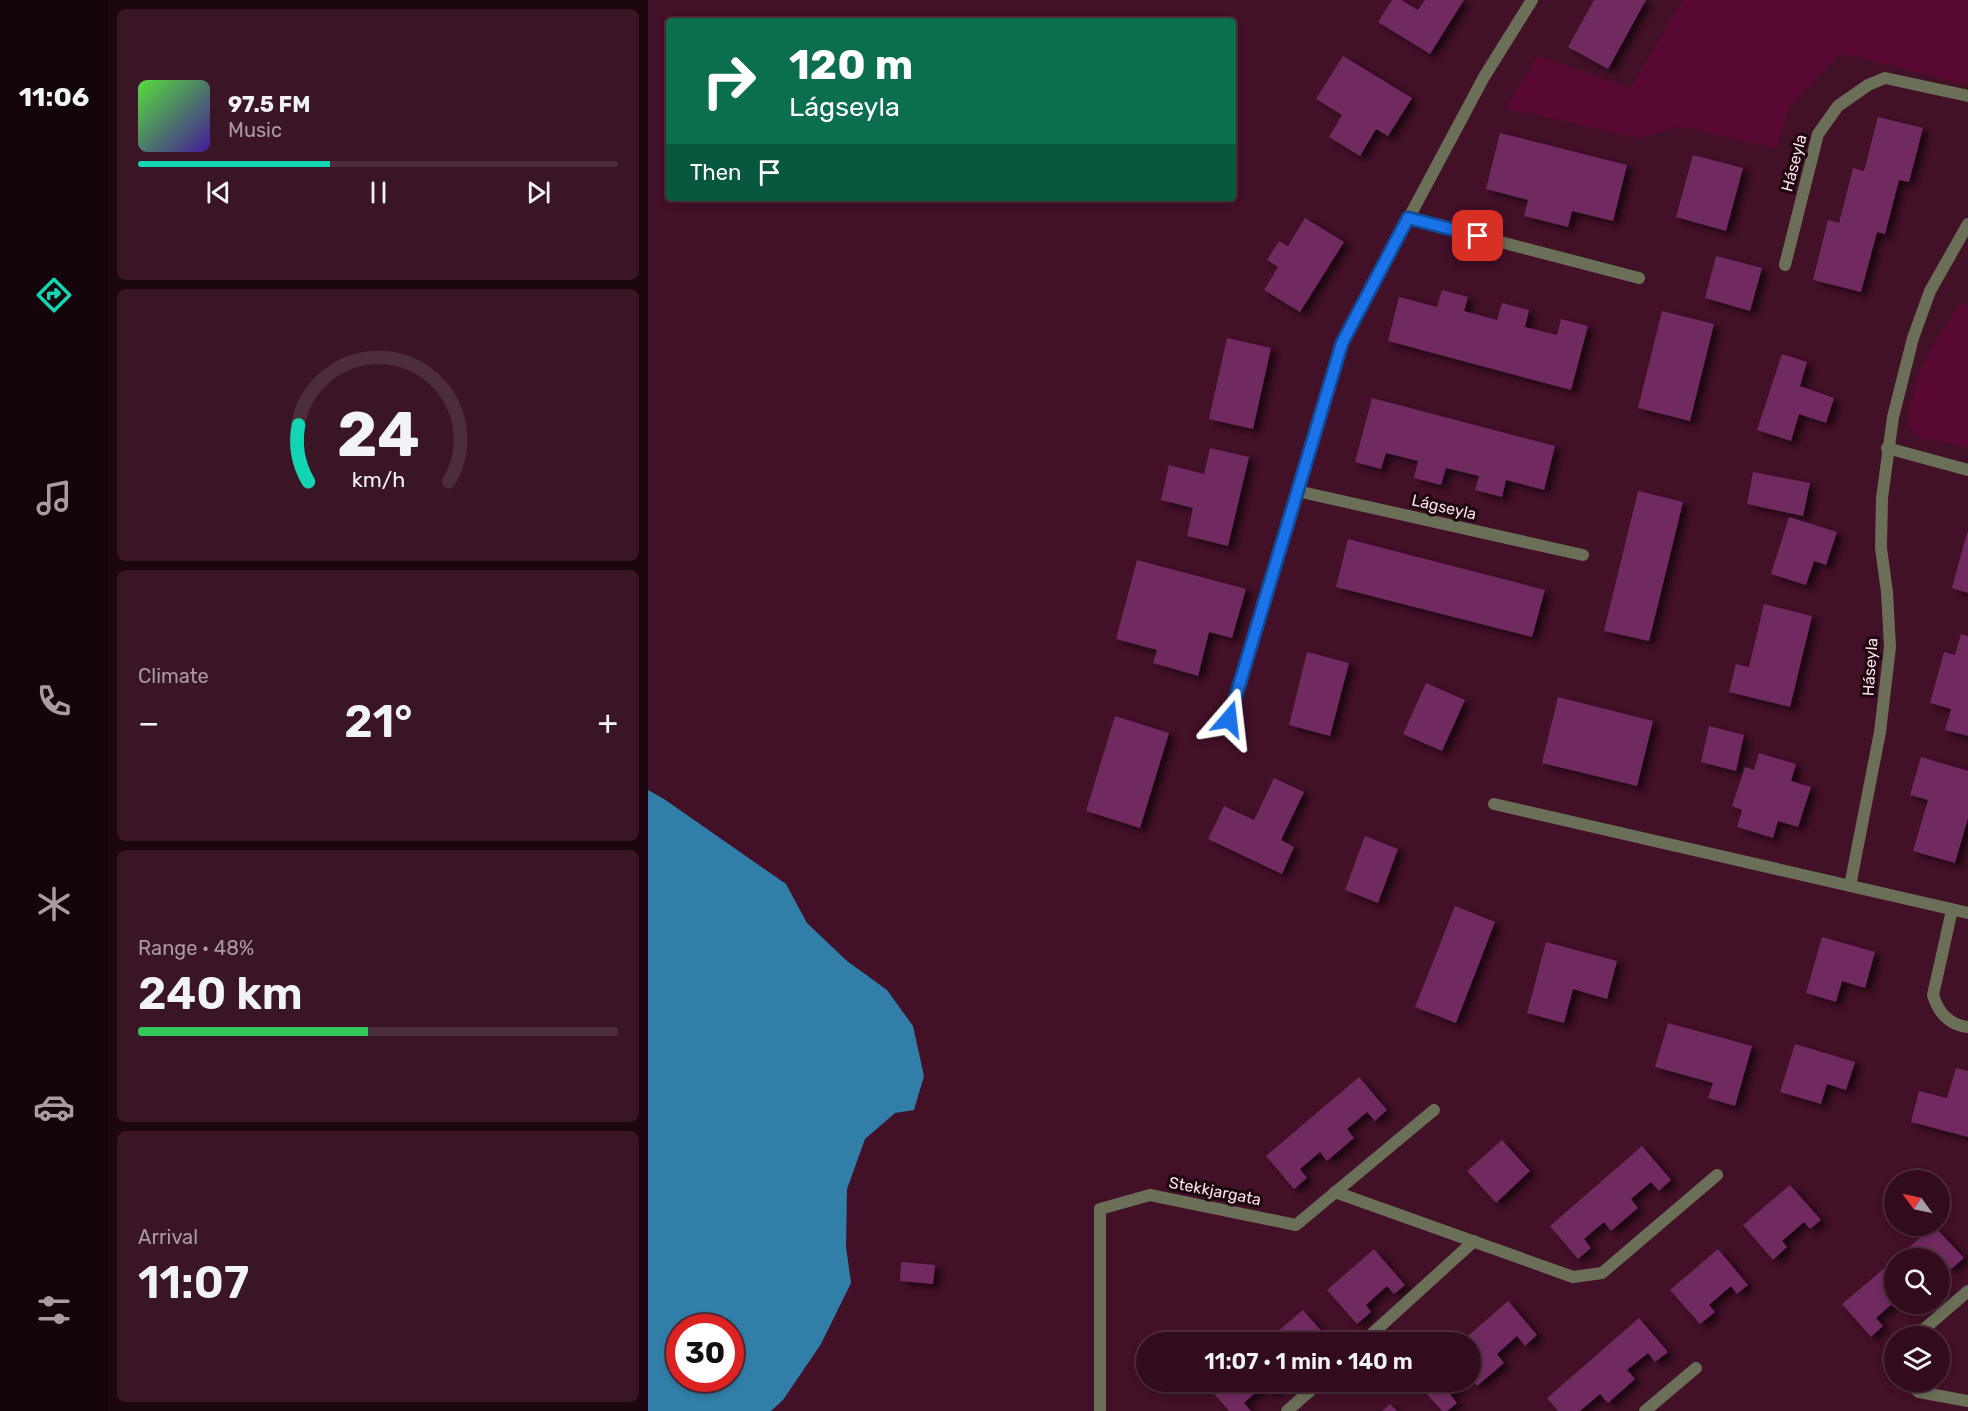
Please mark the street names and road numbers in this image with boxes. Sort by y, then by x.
street label: Háseyla [1777,132,1811,194]
street label: Lágseyla [1410,490,1478,524]
street label: Háseyla [1858,637,1882,697]
street label: Stekkjargata [1167,1173,1263,1209]

